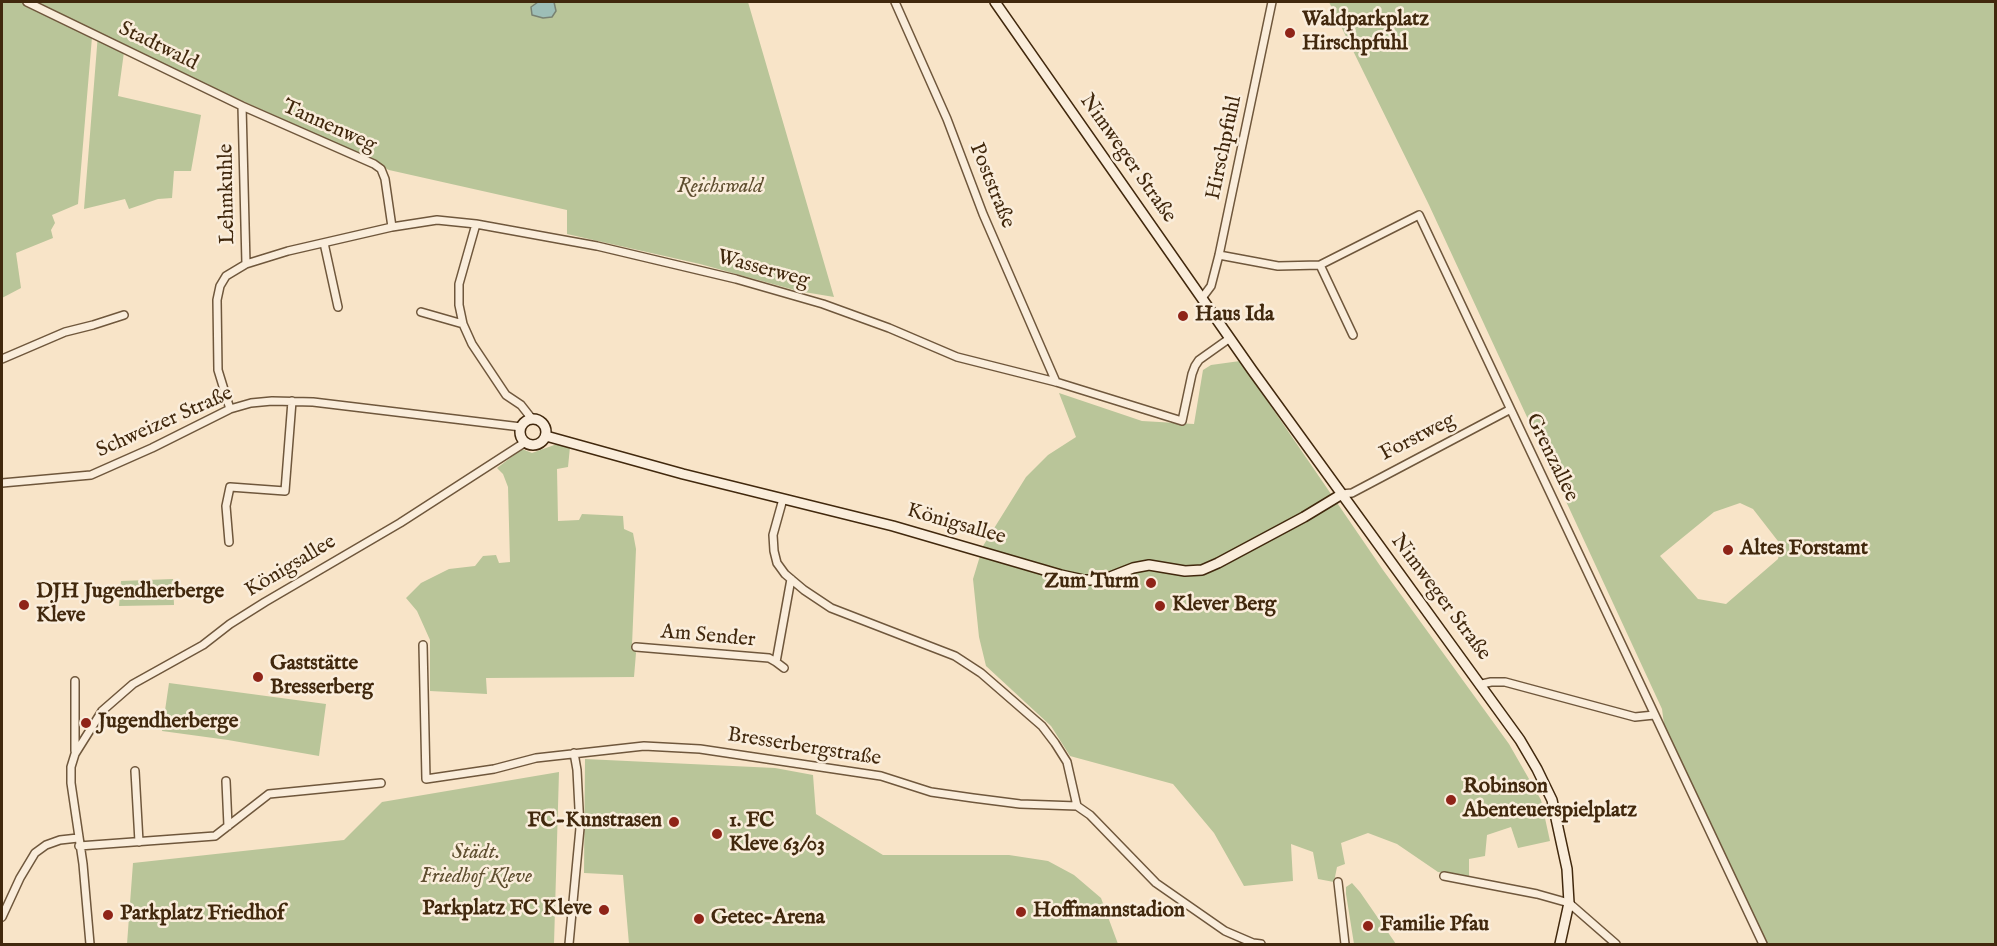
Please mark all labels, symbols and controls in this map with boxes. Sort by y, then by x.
place label: Waldparkplatz Hirschpfuhl [1302,8,1429,58]
street label: Stadtwald [114,17,202,77]
marker: Waldparkplatz Hirschpfuhl [1283,26,1297,40]
street label: Nimweger Straße [1073,90,1181,228]
street label: Hirschpfuhl [1202,94,1248,202]
street label: Tannenweg [278,95,380,159]
street label: Poststraße [963,140,1019,232]
street label: Lehmkuhle [215,143,241,245]
park label: Reichswald [677,175,763,201]
street label: Wasserweg [714,246,812,294]
place label: Haus Ida [1195,303,1274,329]
marker: Haus Ida [1176,309,1190,323]
street label: Schweizer Straße [93,382,237,464]
street label: Forstweg [1376,408,1460,468]
street label: Grenzallee [1519,410,1583,506]
street label: Königsallee [904,499,1008,551]
street label: Königsallee [241,530,341,604]
street label: Nimweger Straße [1384,530,1496,666]
place label: Altes Forstamt [1740,537,1868,563]
marker: Altes Forstamt [1721,543,1735,557]
place label: Zum Turm [1044,570,1139,596]
marker: Zum Turm [1144,576,1158,590]
place label: DJH Jugendherberge Kleve [36,580,224,630]
place label: Klever Berg [1172,593,1276,619]
marker: DJH Jugendherberge Kleve [17,598,31,612]
marker: Klever Berg [1153,599,1167,613]
street label: Am Sender [660,620,756,654]
place label: Gaststätte Bresserberg [270,652,373,702]
marker: Gaststätte Bresserberg [251,670,265,684]
place label: Jugendherberge [98,710,238,736]
marker: Jugendherberge [79,716,93,730]
street label: Bresserbergstraße [725,723,883,773]
place label: Robinson Abenteuerspielplatz [1463,775,1637,825]
marker: Robinson Abenteuerspielplatz [1444,793,1458,807]
place label: FC-Kunstrasen [527,809,662,835]
place label: 1. FC Kleve 63/03 [729,809,825,859]
marker: FC-Kunstrasen [667,815,681,829]
marker: 1. FC Kleve 63/03 [710,827,724,841]
park label: Städt. Friedhof Kleve [420,841,532,891]
place label: Parkplatz FC Kleve [422,897,592,923]
place label: Hoffmannstadion [1033,899,1185,925]
place label: Parkplatz Friedhof [120,902,285,928]
marker: Parkplatz FC Kleve [597,903,611,917]
marker: Hoffmannstadion [1014,905,1028,919]
place label: Getec-Arena [711,906,825,932]
marker: Parkplatz Friedhof [101,908,115,922]
marker: Getec-Arena [692,912,706,926]
place label: Familie Pfau [1380,913,1489,939]
marker: Familie Pfau [1361,919,1375,933]

